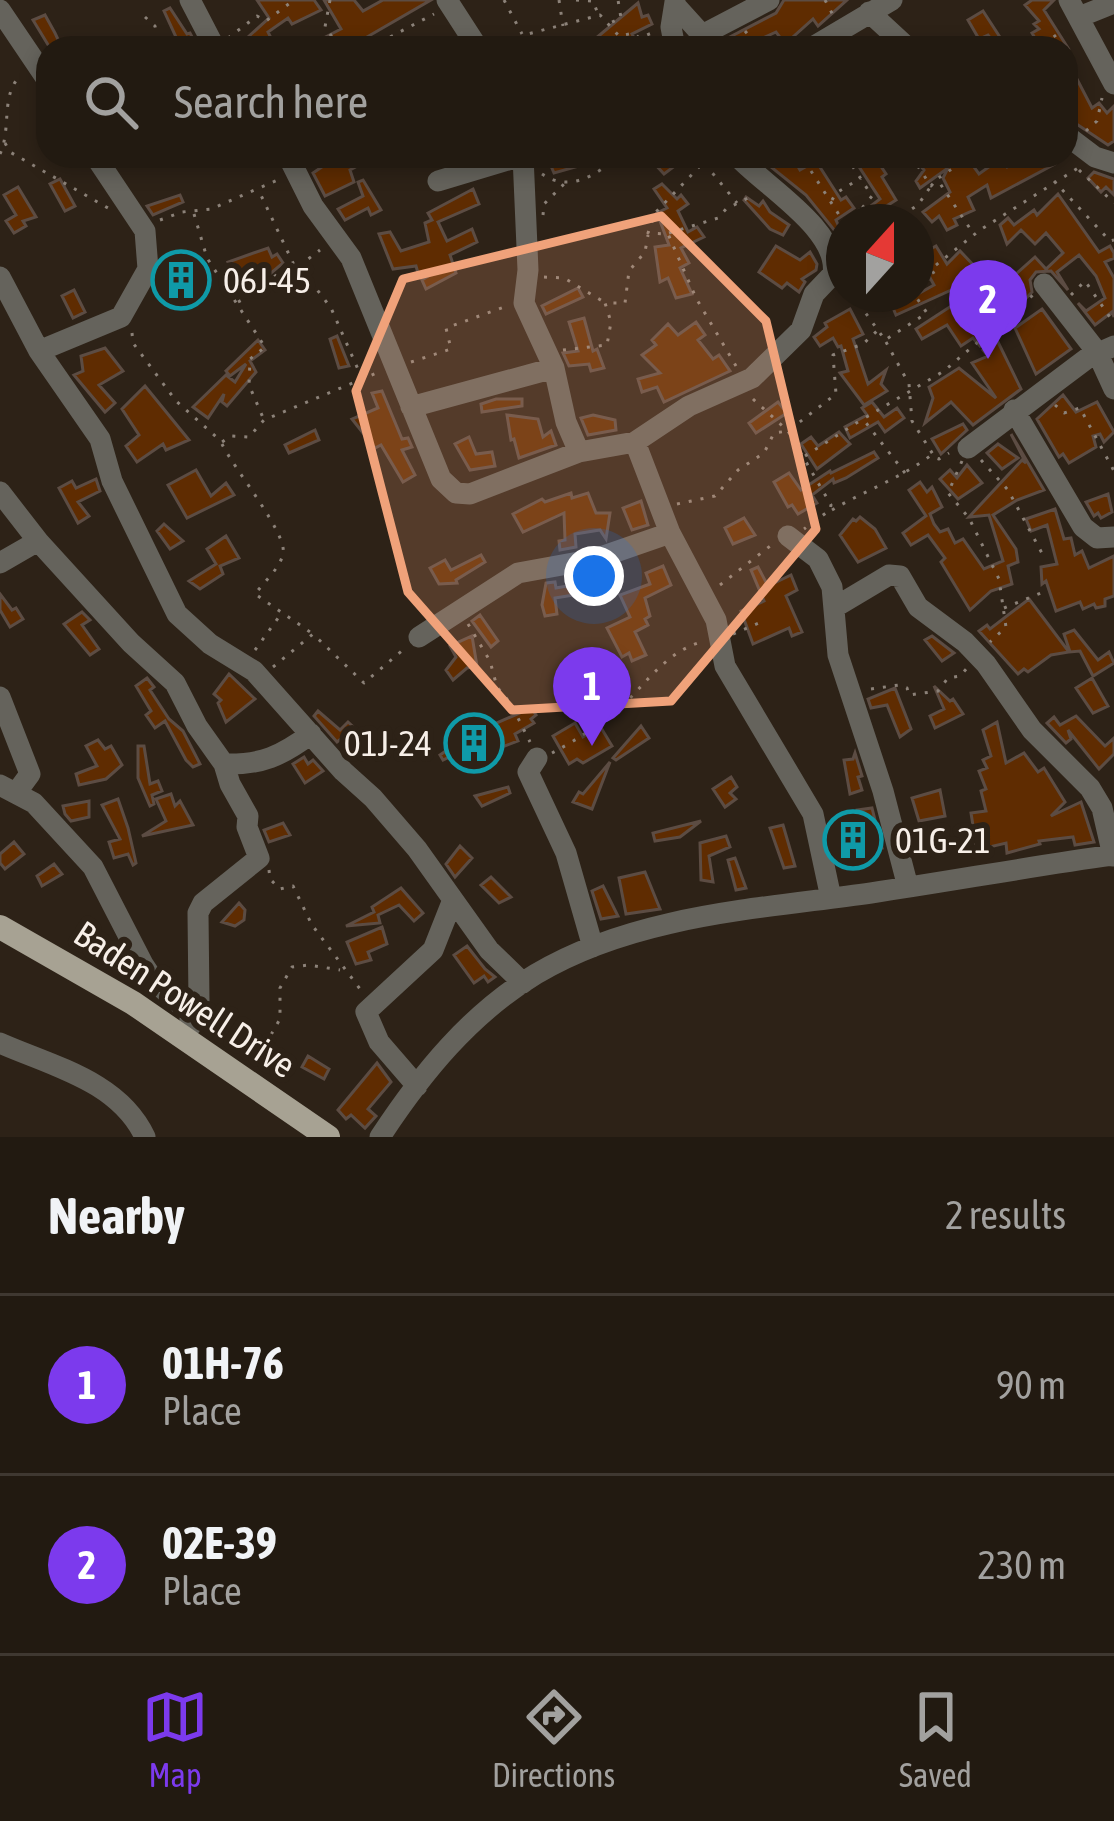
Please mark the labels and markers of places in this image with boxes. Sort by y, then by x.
building icon: 06J-45 [150,249,212,311]
place label: 06J-45 [223,259,311,301]
pin: 2 [949,260,1027,359]
pin: 1 [553,647,631,746]
building icon: 01J-24 [443,712,505,774]
place label: 01J-24 [344,722,432,764]
building icon: 01G-21 [822,809,884,871]
place label: 01G-21 [895,819,991,861]

